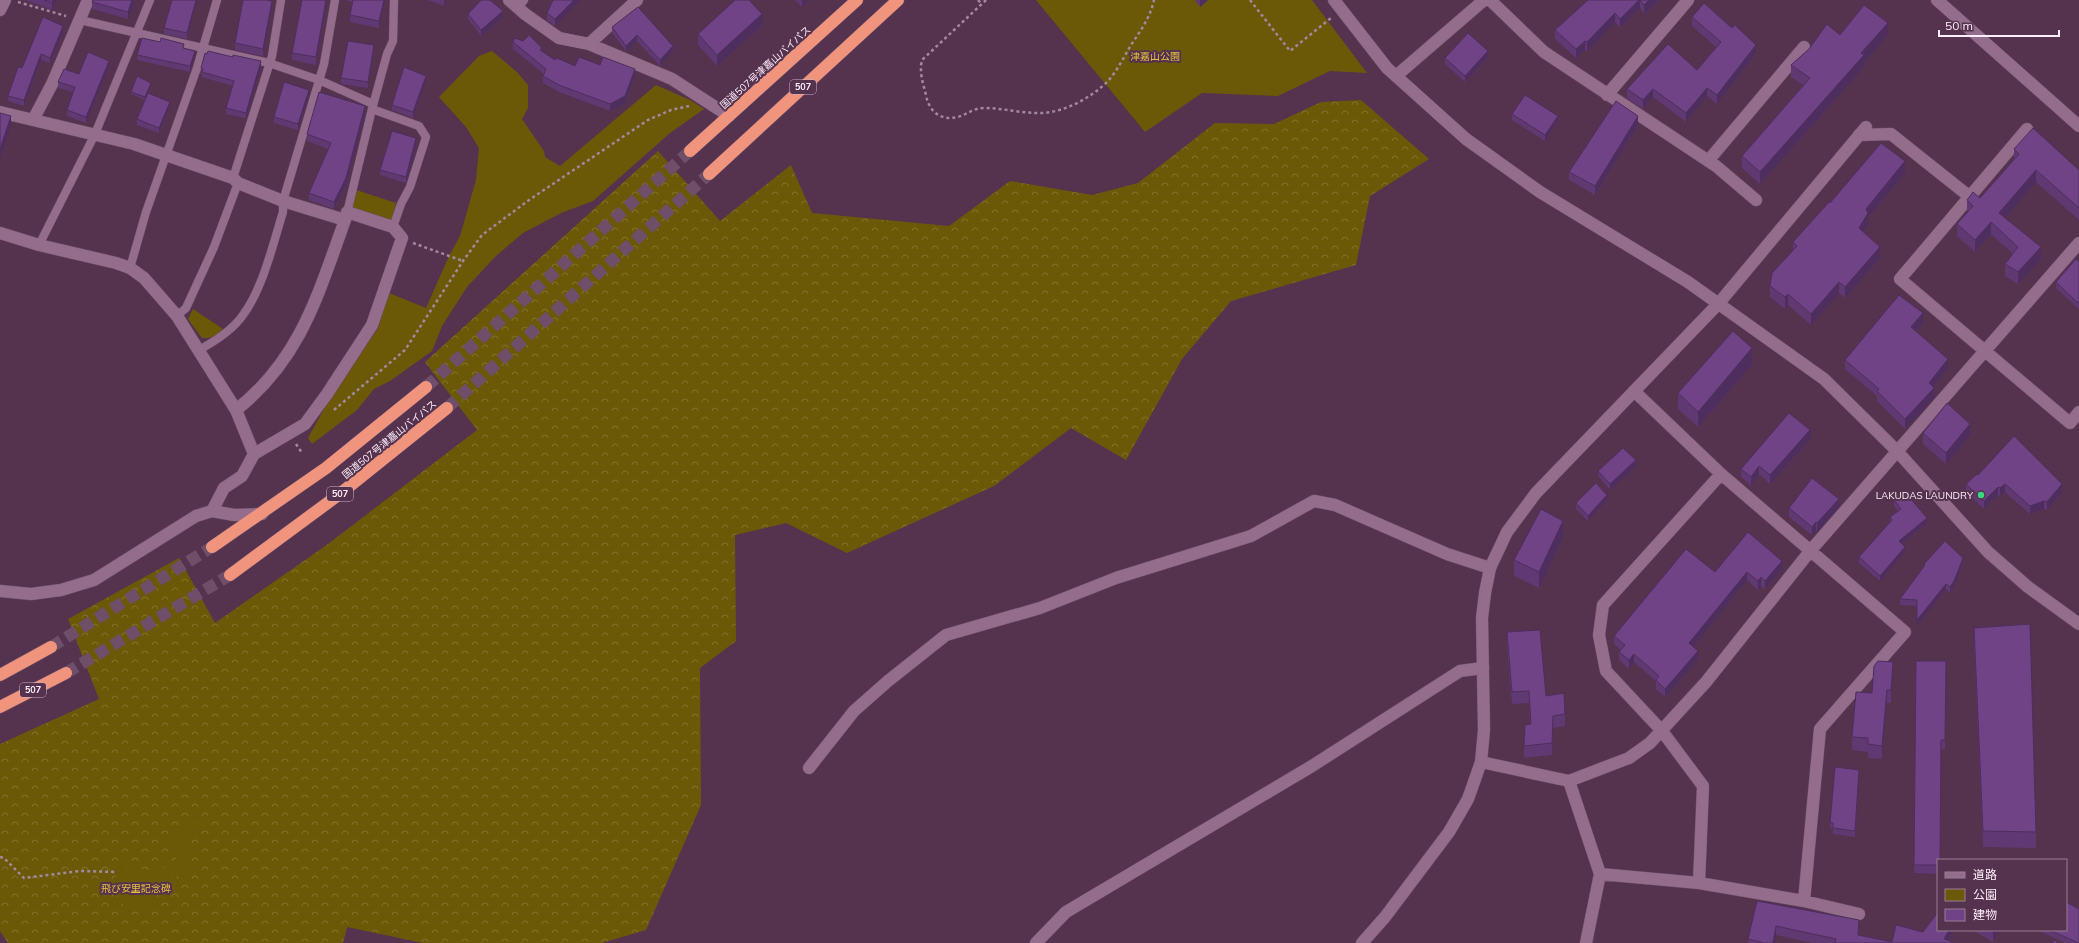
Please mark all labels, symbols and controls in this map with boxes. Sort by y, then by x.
scale bar [1939,12,2059,38]
text: 50 m [1945,18,1973,33]
street label: 国道507号津嘉山バイパス [717,23,813,111]
park label: 津嘉山公園 [1130,50,1180,63]
road number: 507 [790,80,816,94]
street label: 国道507号津嘉山バイパス [339,397,439,482]
road number: 507 [327,487,353,501]
place label: LAKUDAS LAUNDRY [1876,489,1974,502]
marker: LAKUDAS LAUNDRY [1976,490,1986,500]
road number: 507 [20,683,46,697]
legend [1937,859,2067,931]
text: 道路 [1973,867,1997,882]
park label: 飛び安里記念碑 [101,882,171,895]
text: 公園 [1973,887,1997,902]
text: 建物 [1973,907,1997,922]

